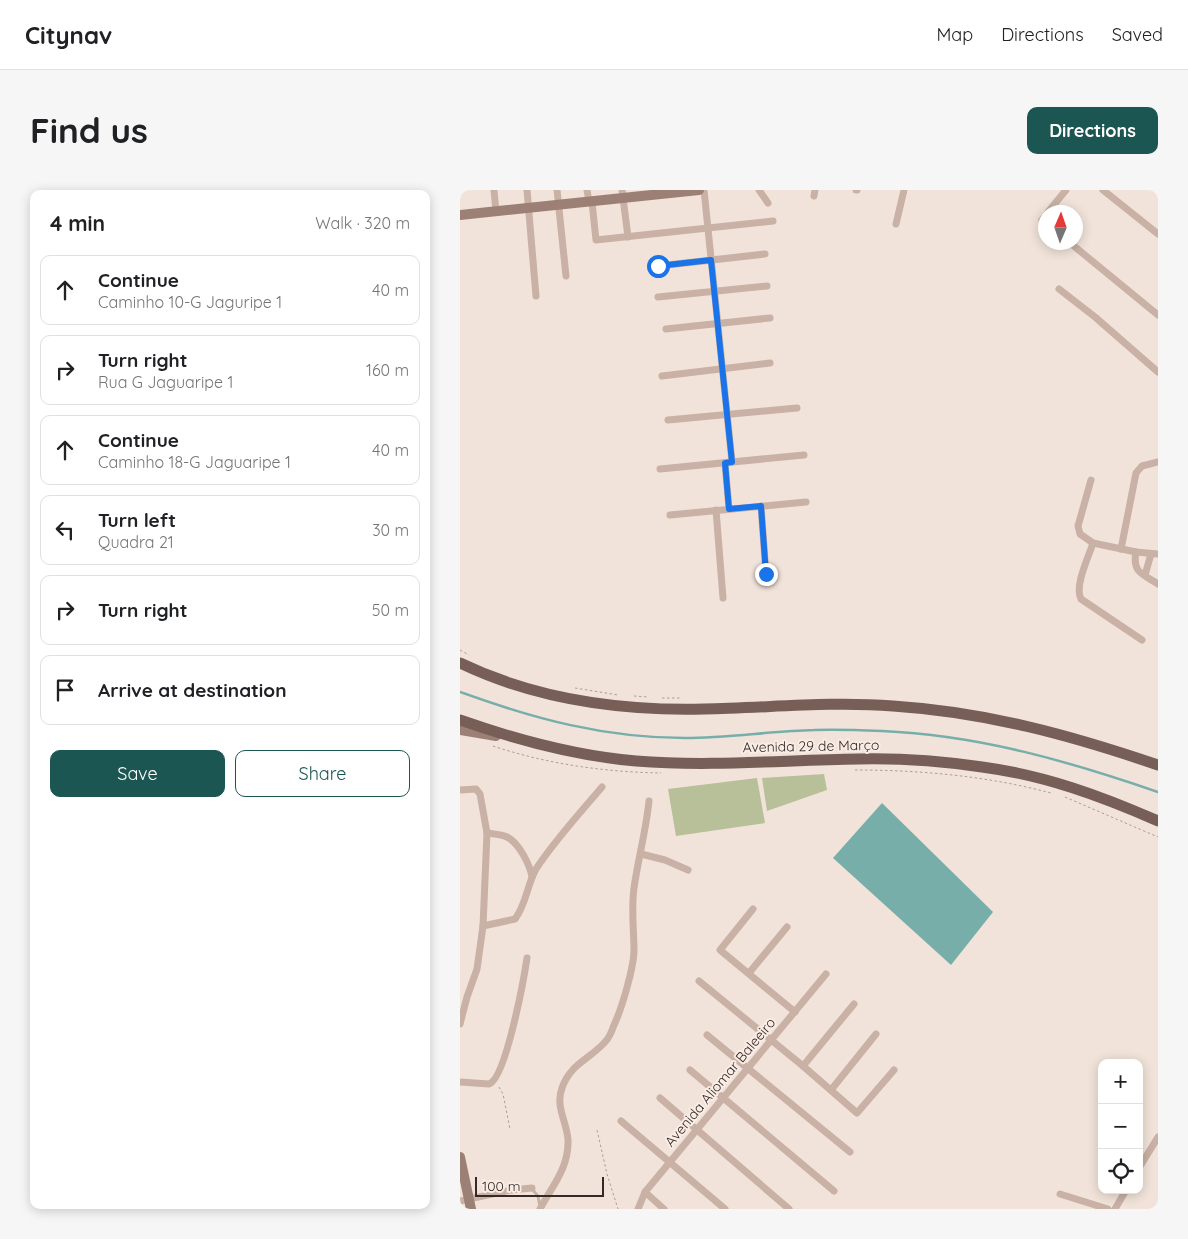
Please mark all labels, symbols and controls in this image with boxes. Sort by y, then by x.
text: Citynav [25,20,112,50]
text: Map [936,23,973,46]
text: Directions [1001,23,1084,46]
text: Saved [1112,23,1163,46]
button: Directions [1027,107,1158,154]
text: Find us [30,108,148,152]
north arrow [1038,205,1083,250]
text: 4 min [50,210,105,236]
text: Walk · 320 m [315,213,410,233]
route start [647,255,670,278]
text: Continue [98,268,179,292]
icon: ahead [51,276,79,304]
text: 40 m [372,280,409,300]
text: Caminho 10-G Jaguripe 1 [98,292,282,312]
text: Turn right [98,348,187,372]
icon: right [51,356,79,384]
text: 160 m [366,360,409,380]
text: Rua G Jaguaripe 1 [98,372,233,392]
text: Continue [98,428,179,452]
icon: ahead [51,436,79,464]
text: 40 m [372,440,409,460]
text: Caminho 18-G Jaguaripe 1 [98,452,291,472]
text: Turn left [98,508,176,532]
icon: left [51,516,79,544]
text: 30 m [372,520,409,540]
text: Quadra 21 [98,532,174,552]
route end [755,563,778,586]
icon: right [51,596,79,624]
text: Turn right [98,598,187,622]
text: 50 m [372,600,409,620]
icon: arrive [51,676,79,704]
text: Arrive at destination [98,678,287,702]
street label: Avenida 29 de Março [743,736,879,756]
button: Save [50,750,225,797]
button: Share [235,750,410,797]
street label: Avenida Aliomar Baleeiro [661,1014,779,1150]
map controls [1098,1059,1143,1194]
button: + [1098,1059,1143,1104]
button: − [1098,1104,1143,1149]
button: locate [1098,1149,1143,1194]
scale bar [475,1174,604,1197]
text: 100 m [482,1177,520,1195]

